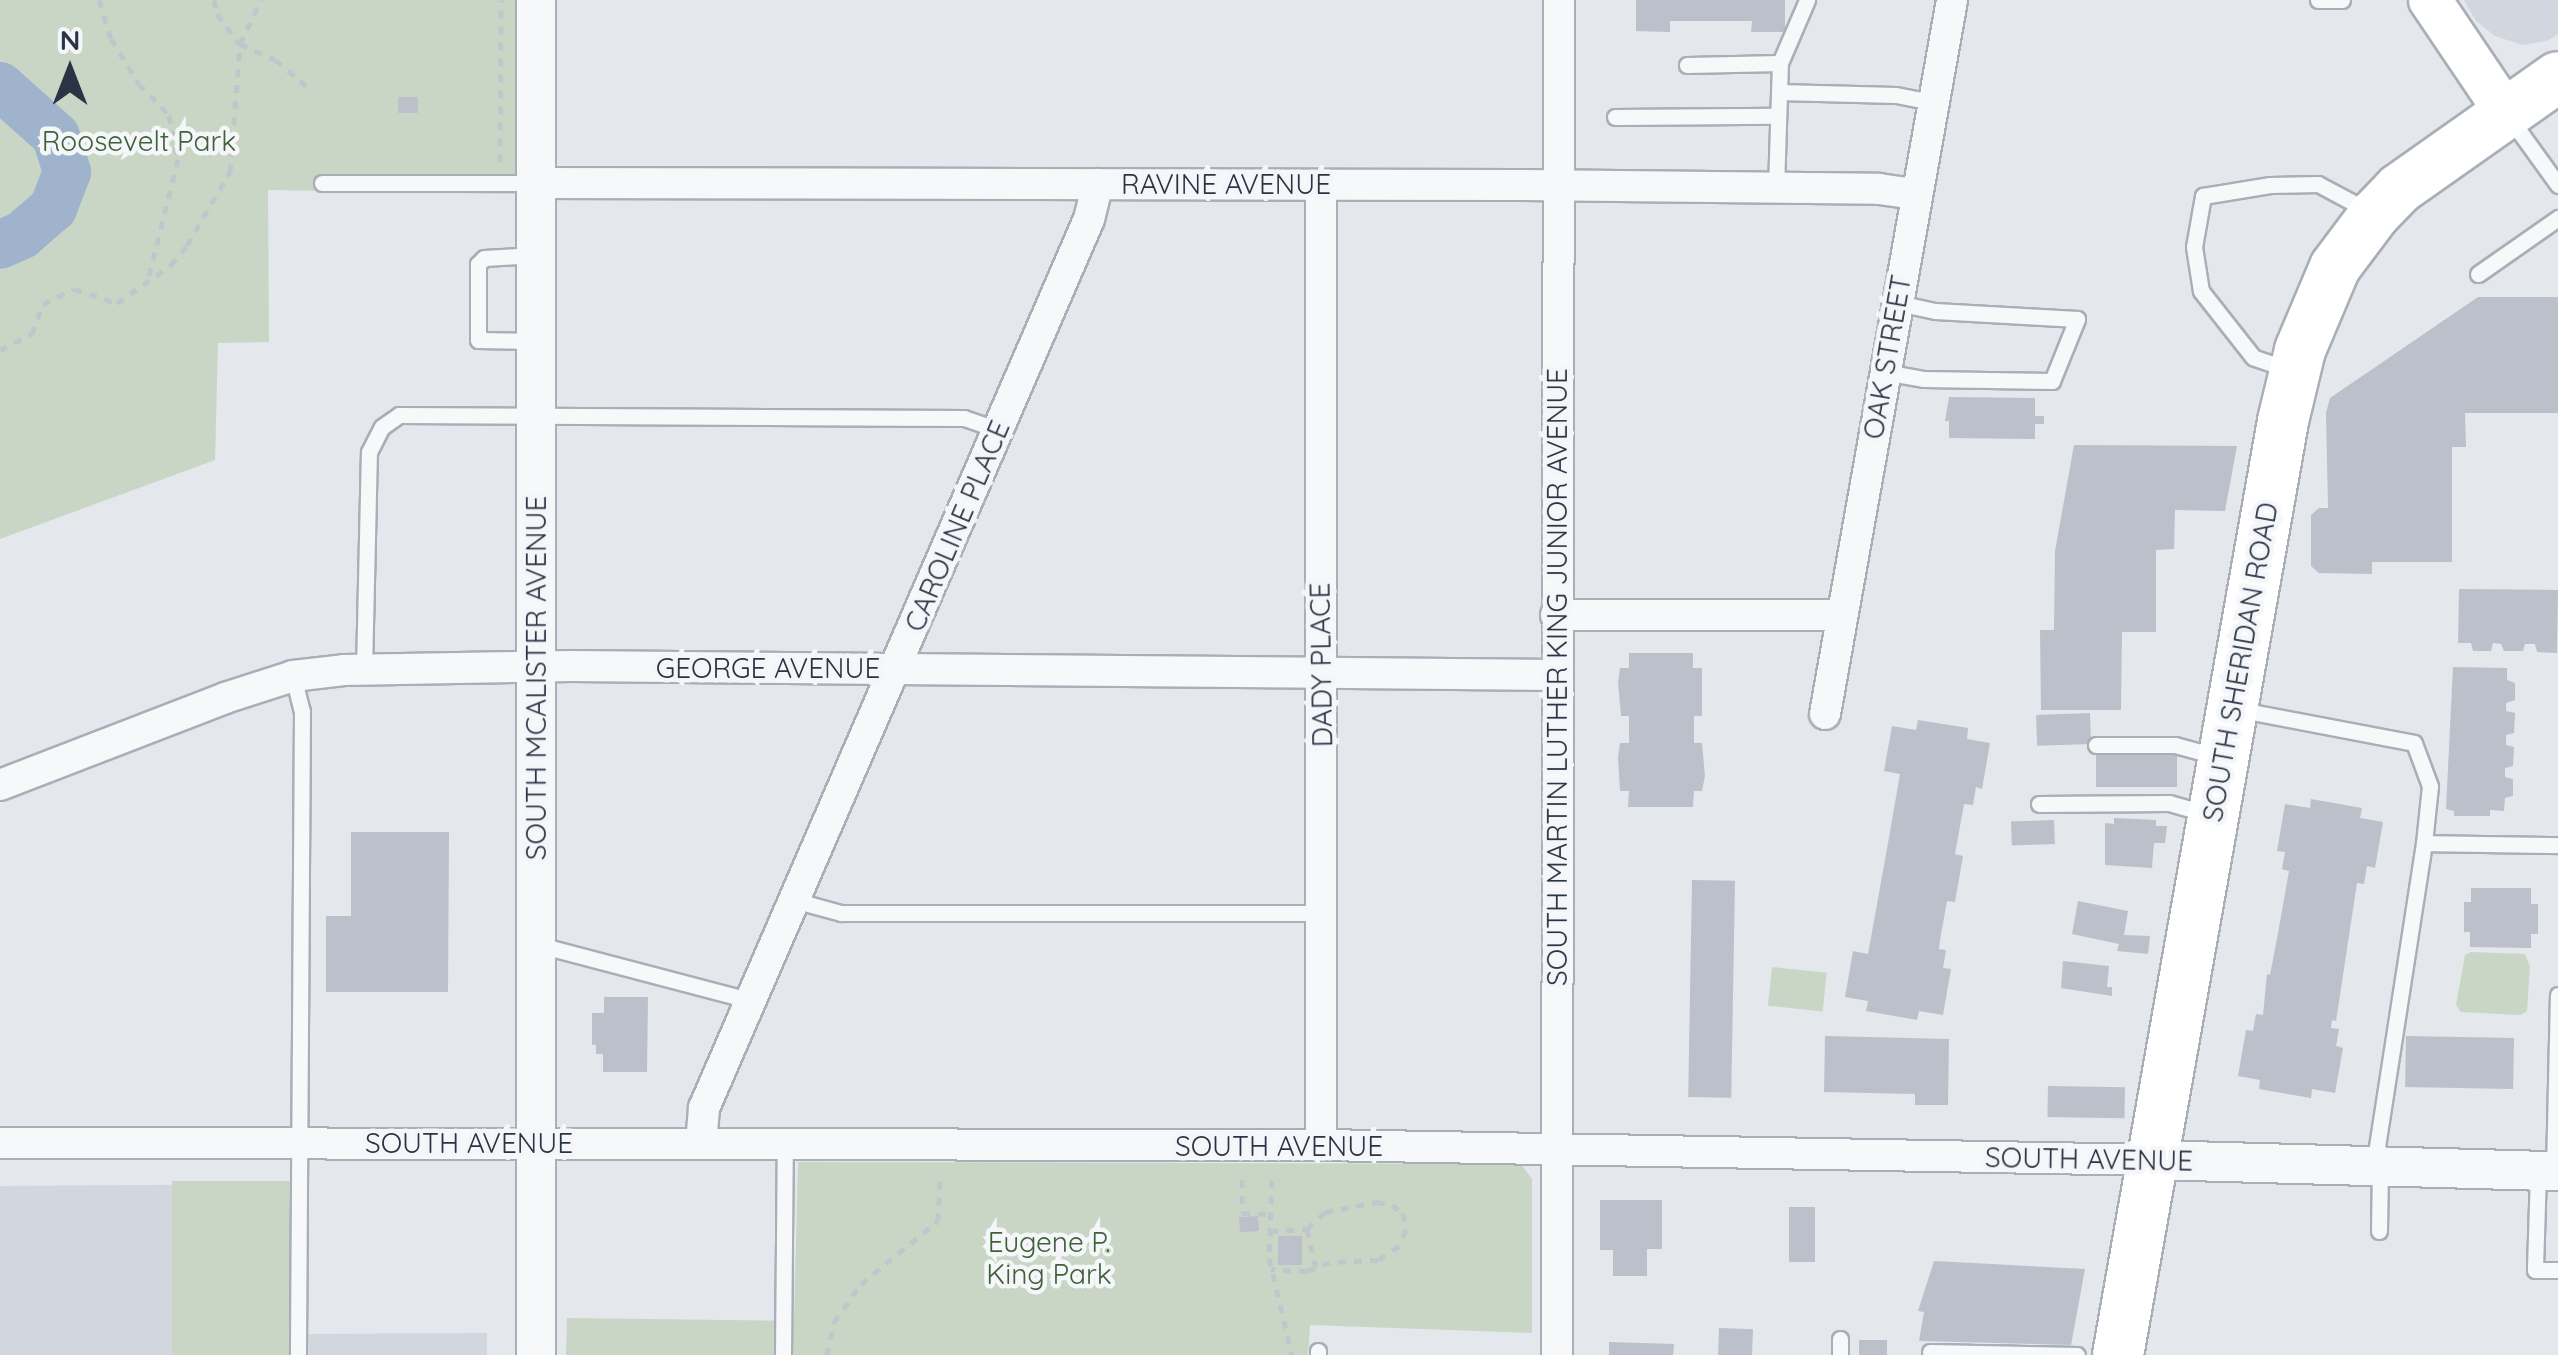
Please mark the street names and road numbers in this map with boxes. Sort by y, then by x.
street label: RAVINE AVENUE [1121,167,1331,201]
street label: OAK STREET [1856,272,1918,442]
street label: SOUTH MARTIN LUTHER KING JUNIOR AVENUE [1540,368,1574,986]
street label: CAROLINE PLACE [897,415,1017,637]
street label: SOUTH MCALISTER AVENUE [519,496,553,860]
street label: SOUTH SHERIDAN ROAD [2195,500,2285,824]
street label: DADY PLACE [1303,582,1339,748]
street label: GEORGE AVENUE [656,651,880,685]
street label: SOUTH AVENUE [365,1126,573,1160]
street label: SOUTH AVENUE [1175,1129,1383,1163]
street label: SOUTH AVENUE [1985,1140,2193,1178]

